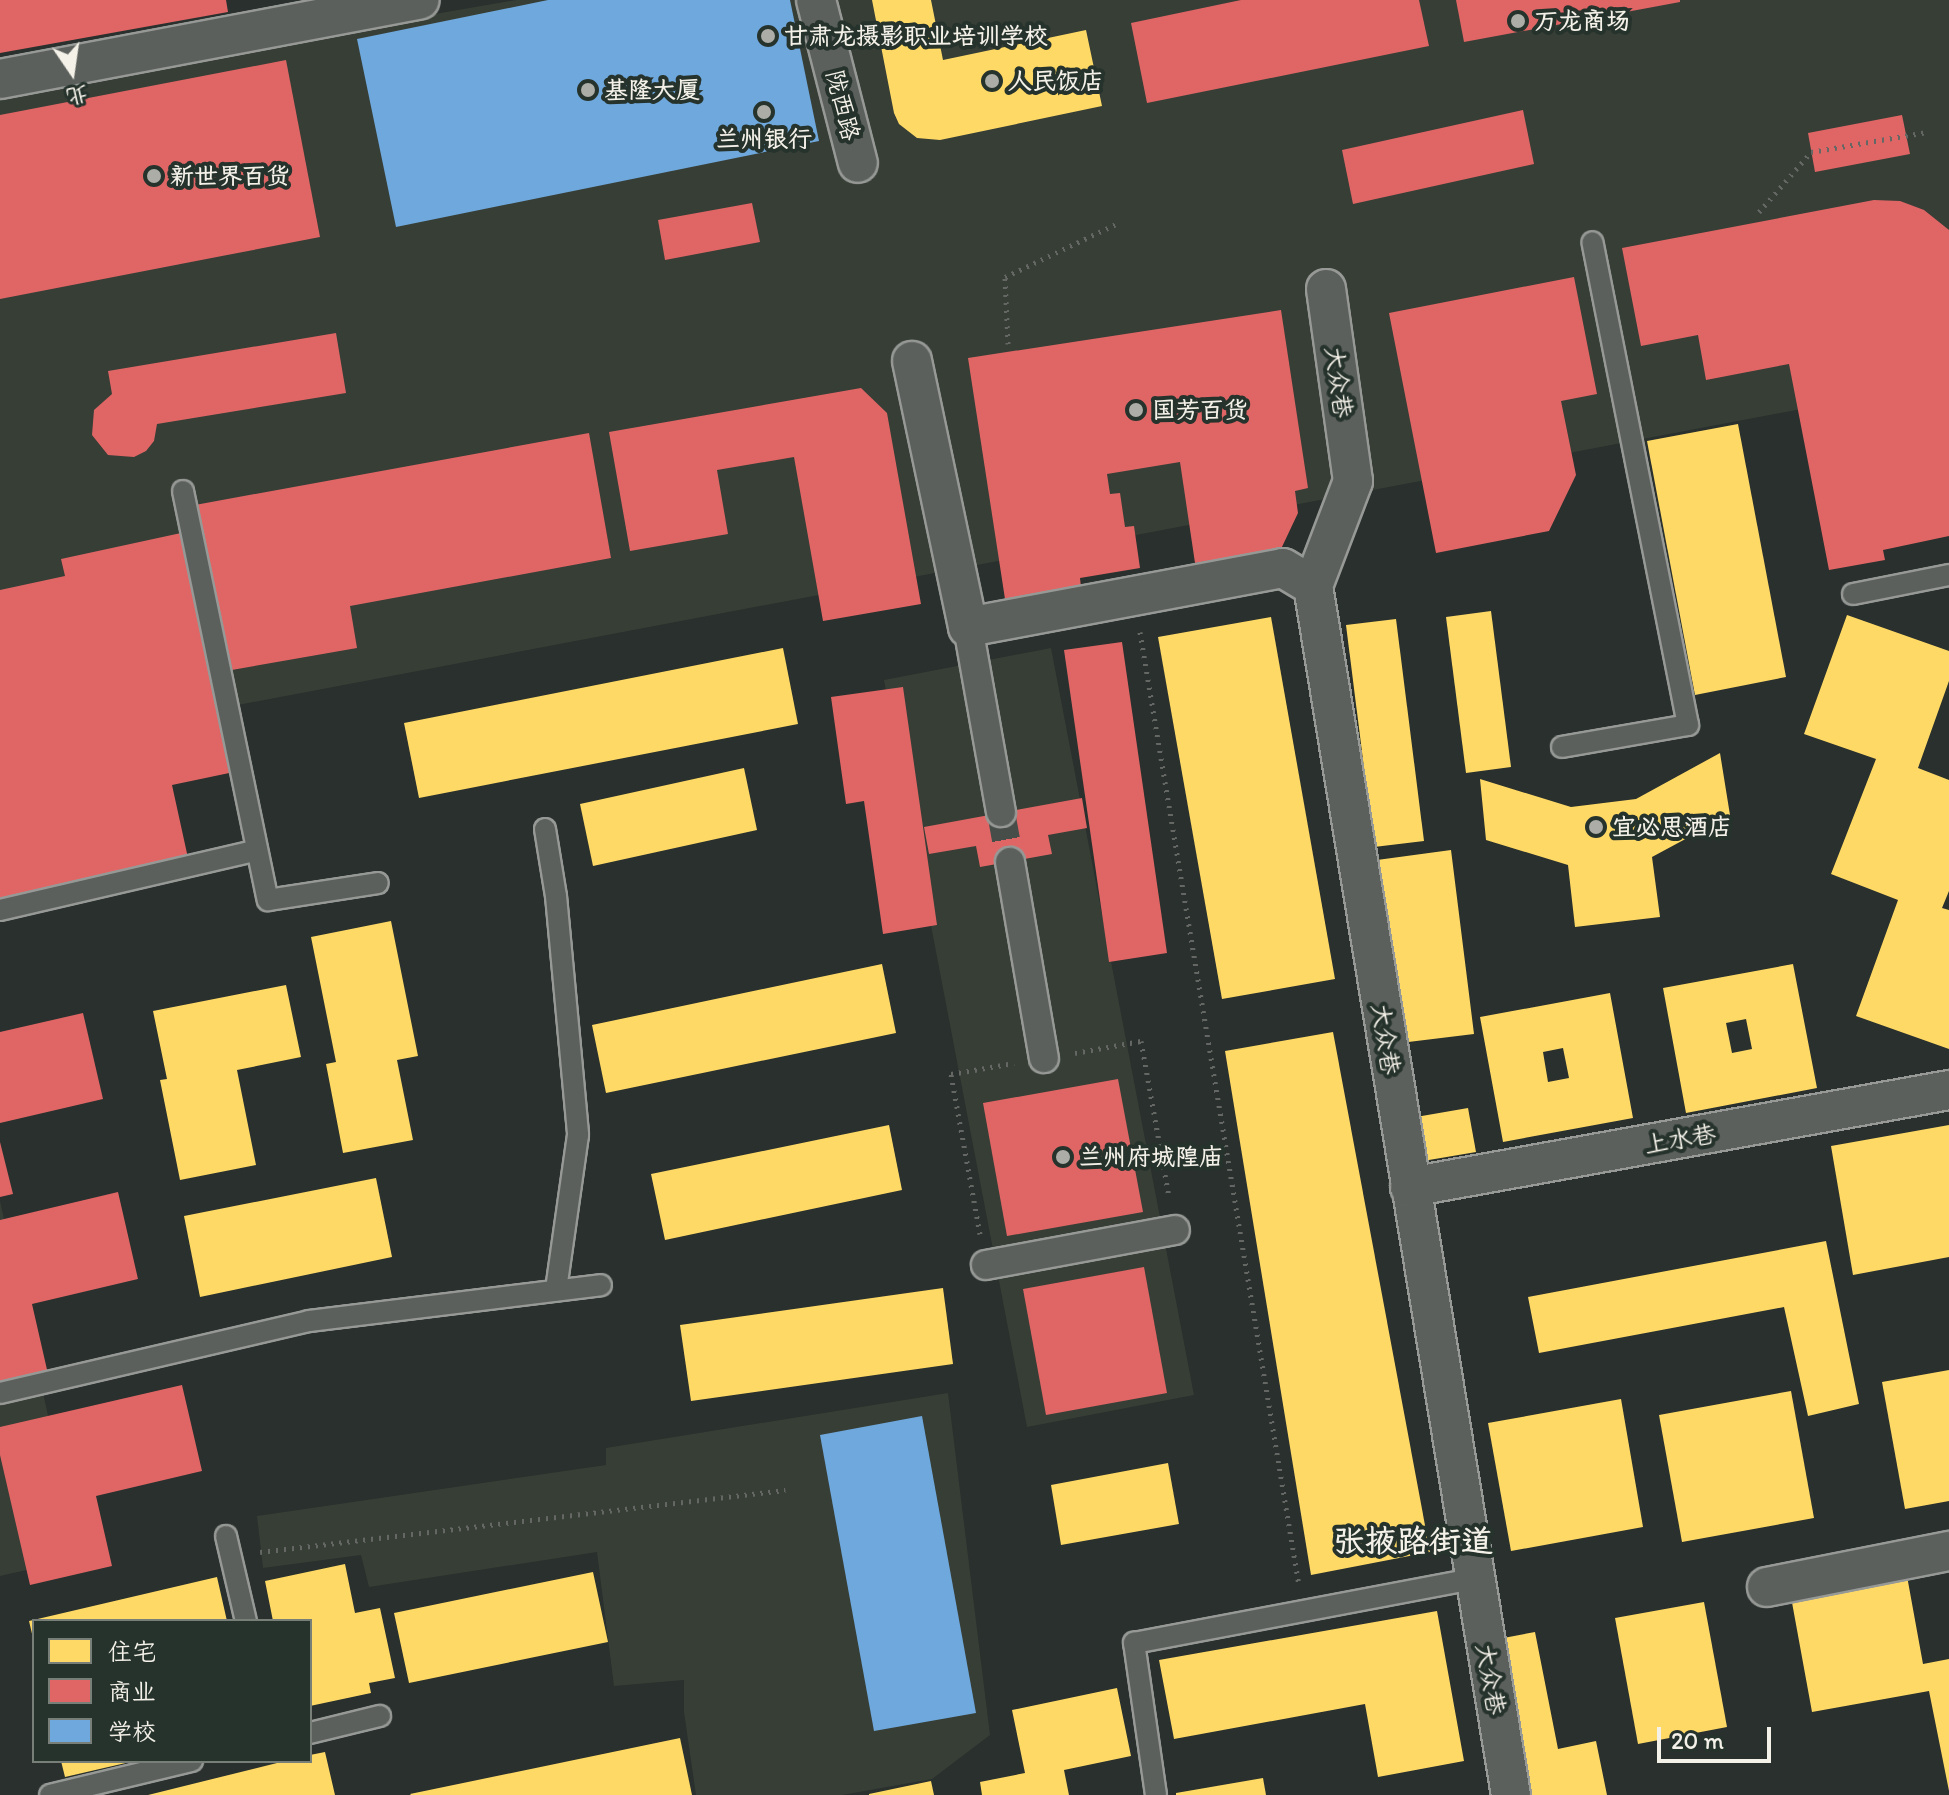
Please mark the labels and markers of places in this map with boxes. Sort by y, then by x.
place label: 万龙商场 [1534,7,1630,35]
marker: 万龙商场 [1509,12,1527,30]
place label: 甘肃龙摄影职业培训学校 [784,22,1048,50]
marker: 甘肃龙摄影职业培训学校 [759,27,777,45]
place label: 人民饭店 [1008,67,1104,95]
marker: 人民饭店 [983,72,1001,90]
place label: 基隆大厦 [604,76,700,104]
marker: 基隆大厦 [579,81,597,99]
marker: 兰州银行 [755,103,773,121]
place label: 兰州银行 [716,125,812,153]
place label: 新世界百货 [170,162,290,190]
marker: 新世界百货 [145,167,163,185]
place label: 国芳百货 [1152,396,1248,424]
marker: 国芳百货 [1127,401,1145,419]
place label: 宜必思酒店 [1612,813,1732,841]
marker: 宜必思酒店 [1587,818,1605,836]
place label: 兰州府城隍庙 [1079,1143,1223,1171]
marker: 兰州府城隍庙 [1054,1148,1072,1166]

